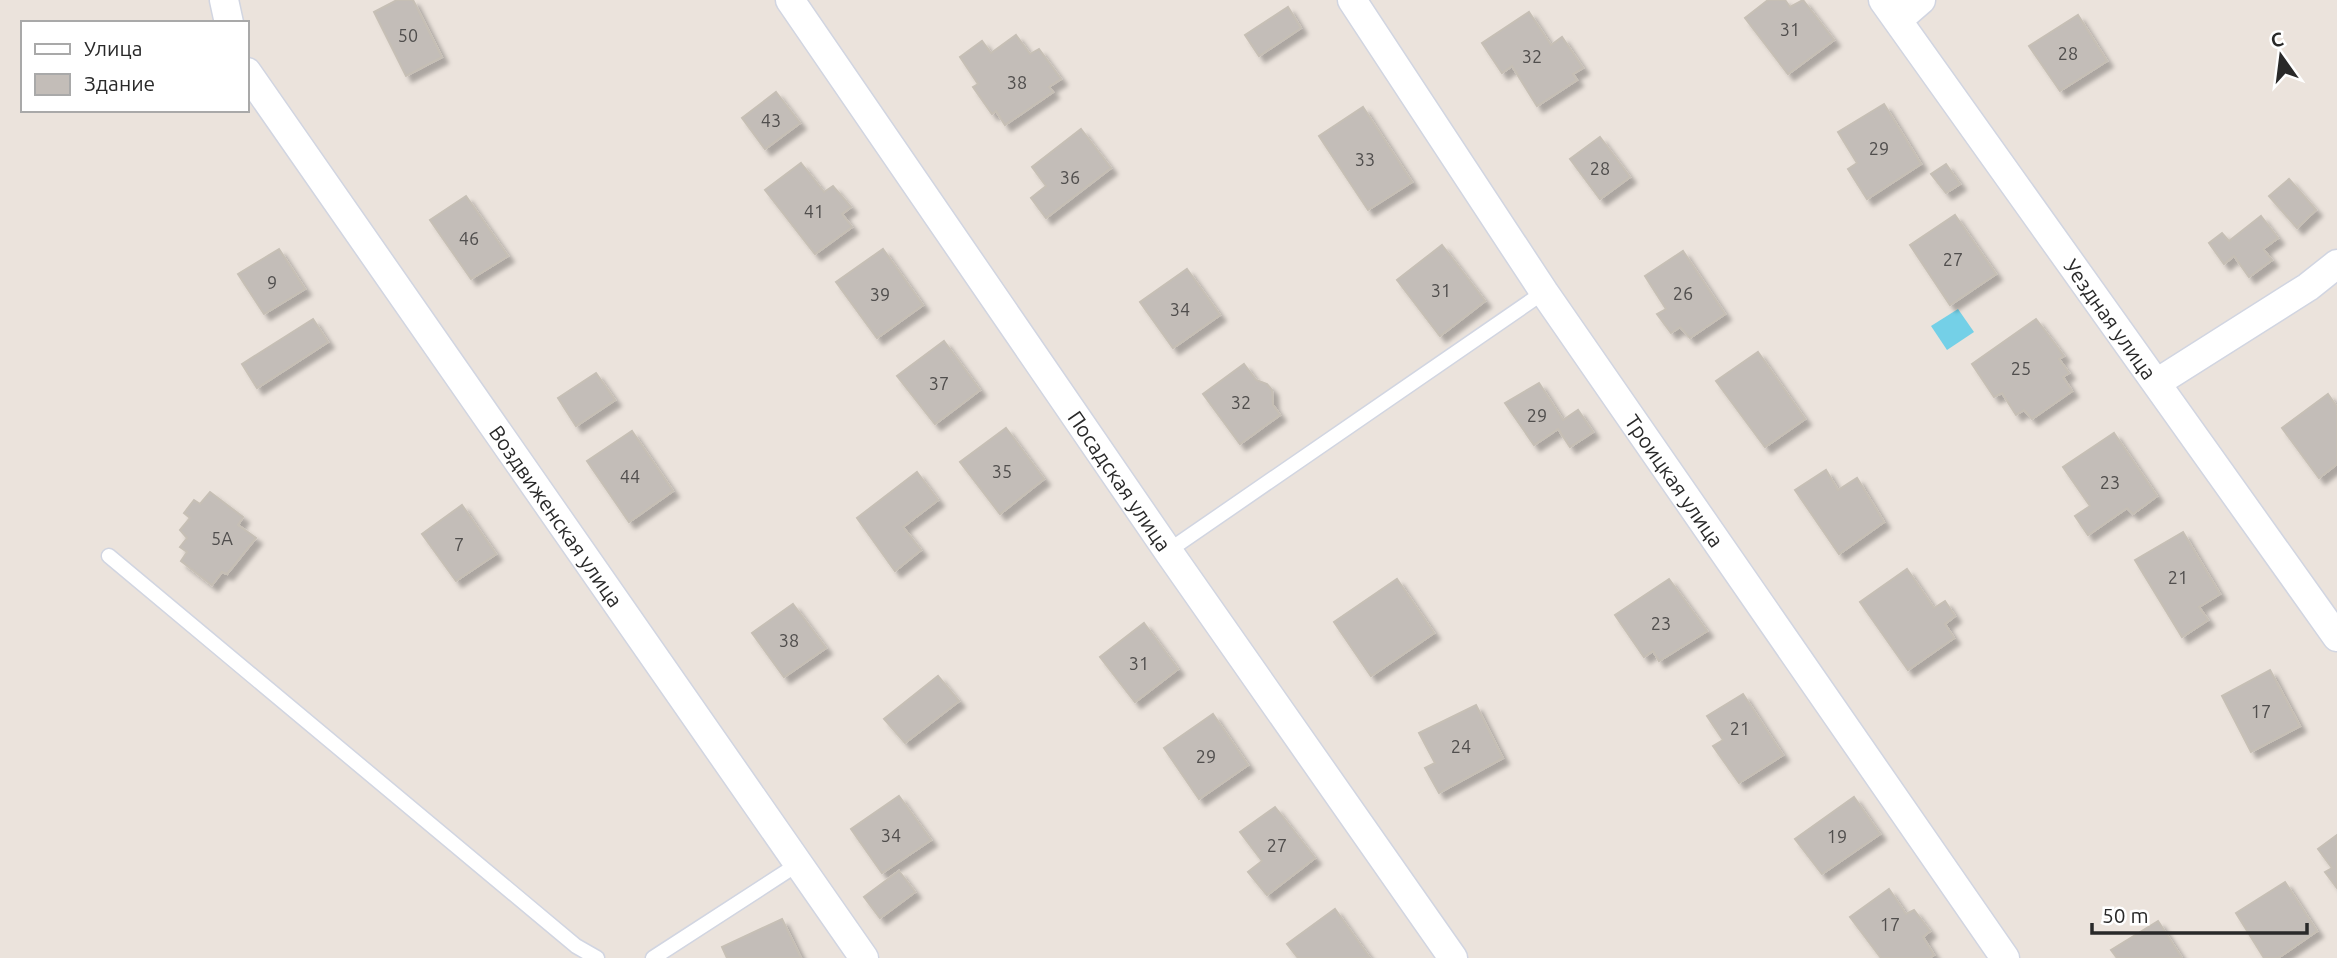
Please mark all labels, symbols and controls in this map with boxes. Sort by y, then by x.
house number: 31 [1780,19,1800,39]
legend [21,21,248,112]
north arrow [2246,21,2316,91]
house number: 50 [398,25,418,45]
text: С [2268,27,2285,52]
text: Улица [84,36,142,60]
house number: 28 [2058,43,2078,63]
house number: 32 [1522,46,1542,66]
text: Здание [84,71,155,95]
house number: 38 [1007,72,1027,92]
house number: 43 [761,110,781,130]
house number: 29 [1869,138,1889,158]
house number: 33 [1355,149,1375,169]
house number: 28 [1590,158,1610,178]
house number: 36 [1060,167,1080,187]
house number: 41 [804,201,824,221]
house number: 46 [459,228,479,248]
house number: 27 [1943,249,1963,269]
street label: Уездная улица [2060,254,2161,384]
house number: 9 [267,272,277,292]
house number: 31 [1431,280,1451,300]
house number: 26 [1673,283,1693,303]
house number: 39 [870,284,890,304]
house number: 34 [1170,299,1190,319]
house number: 25 [2011,358,2031,378]
house number: 37 [929,373,949,393]
house number: 32 [1231,392,1251,412]
house number: 29 [1527,405,1547,425]
street label: Посадская улица [1063,406,1176,555]
street label: Троицкая улица [1620,410,1729,552]
street label: Воздвиженская улица [485,420,628,611]
house number: 35 [992,461,1012,481]
house number: 44 [620,466,640,486]
house number: 23 [2100,472,2120,492]
house number: 5А [211,528,233,548]
house number: 7 [454,534,464,554]
house number: 21 [2168,567,2188,587]
house number: 23 [1651,613,1671,633]
house number: 38 [779,630,799,650]
house number: 31 [1129,653,1149,673]
house number: 17 [2251,701,2271,721]
house number: 21 [1730,718,1750,738]
house number: 24 [1451,736,1471,756]
house number: 29 [1196,746,1216,766]
house number: 34 [881,825,901,845]
house number: 19 [1827,826,1847,846]
house number: 27 [1267,835,1287,855]
scale bar [2092,892,2307,936]
text: 50 m [2102,903,2149,927]
house number: 17 [1880,914,1900,934]

